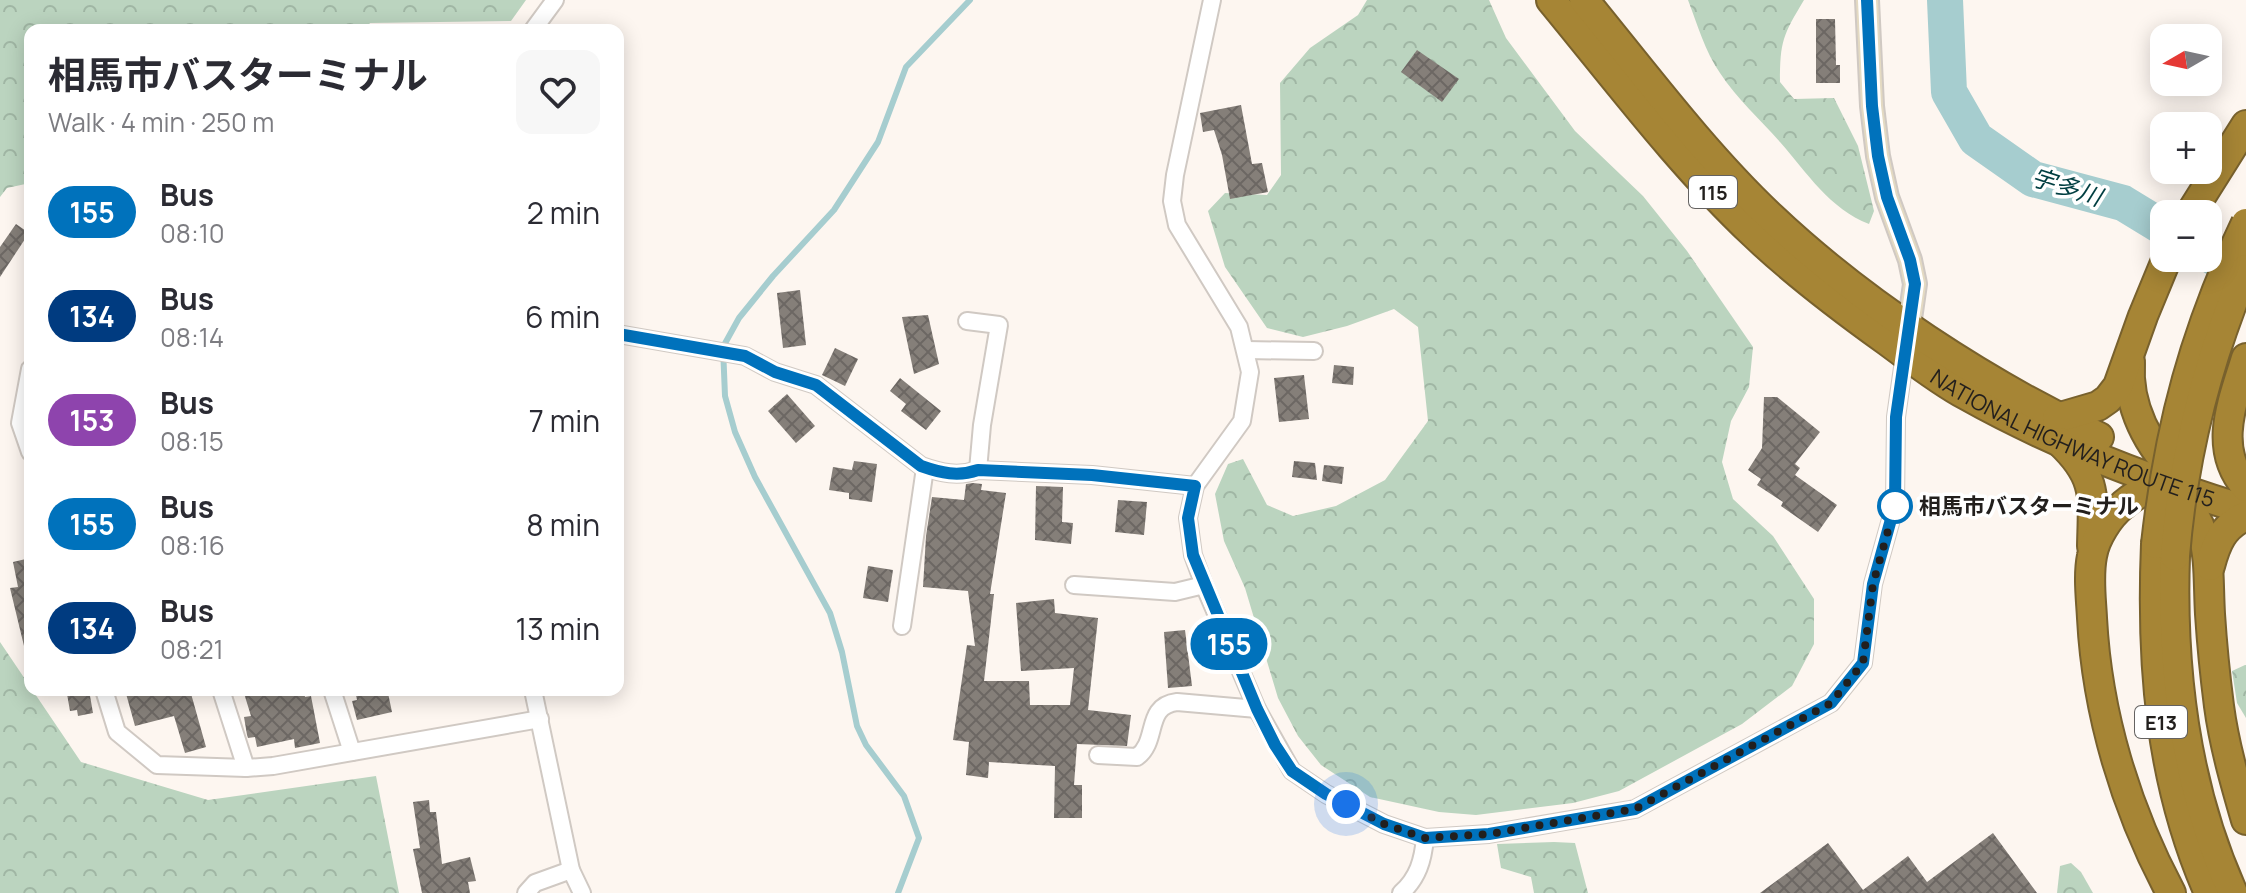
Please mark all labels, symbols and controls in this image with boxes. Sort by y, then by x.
north arrow [2150,24,2222,96]
map controls [2150,24,2222,272]
text: 相馬市バスターミナル [48,48,428,100]
button: heart [516,50,600,134]
text: Walk · 4 min · 250 m [48,104,274,140]
button: + [2150,112,2222,184]
water label: 宇多川 [2028,159,2109,214]
text: Bus [160,174,214,215]
road number: 115 [1689,176,1737,208]
text: 2 min [527,192,600,233]
text: 155 [69,193,115,231]
button: − [2150,200,2222,272]
text: 08:10 [160,215,225,251]
text: Bus [160,278,214,319]
text: 6 min [525,296,600,337]
text: 134 [69,297,115,335]
text: 08:14 [160,319,224,355]
street label: NATIONAL HIGHWAY ROUTE 115 [1925,362,2219,514]
text: Bus [160,382,214,423]
text: 7 min [529,400,600,441]
text: 153 [70,401,114,439]
text: 08:15 [160,423,224,459]
text: Bus [160,486,214,527]
marker: 相馬市バスターミナル [1878,489,1912,523]
place label: 相馬市バスターミナル [1919,491,2139,521]
text: 8 min [526,504,600,545]
text: 155 [69,505,115,543]
text: 08:16 [160,527,225,563]
text: Bus [160,590,214,631]
text: 13 min [515,608,600,649]
text: 134 [69,609,115,647]
line badge: 155 [1183,618,1275,670]
text: 155 [1206,625,1252,663]
text: 08:21 [160,631,224,667]
road number: E13 [2135,706,2187,738]
your location [1326,784,1366,824]

